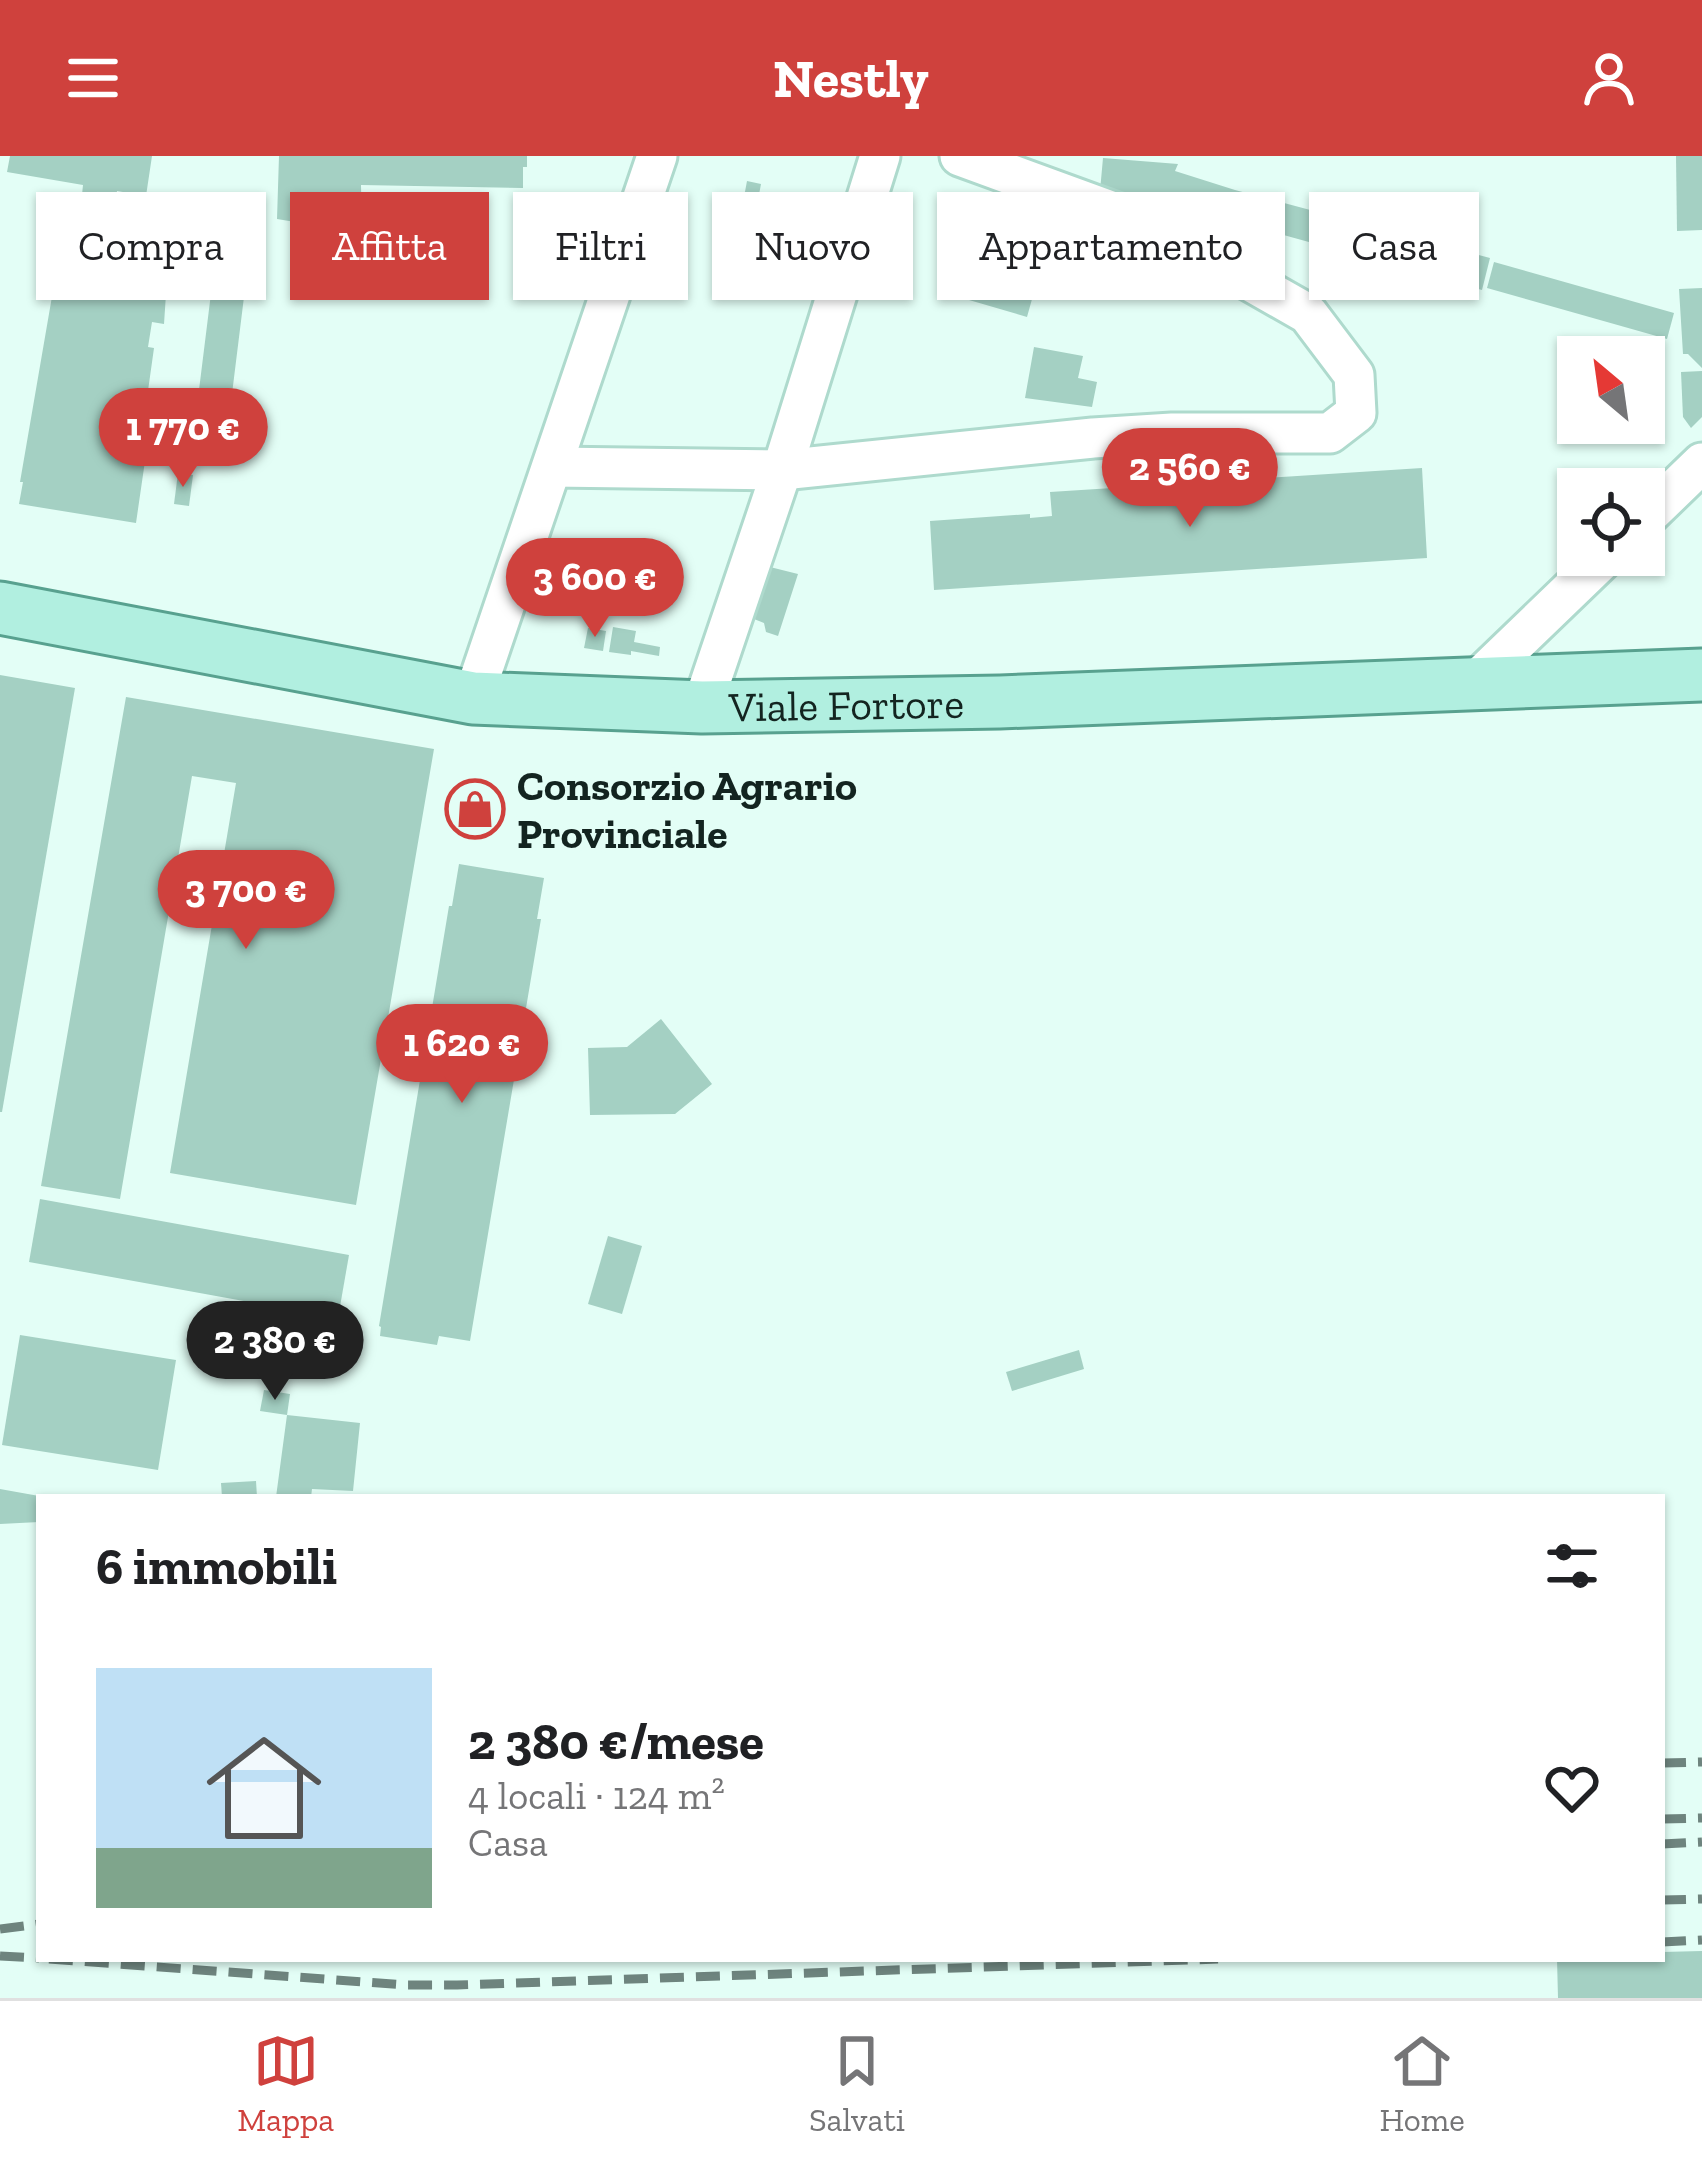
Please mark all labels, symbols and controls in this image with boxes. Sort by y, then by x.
icon: menu [60,45,126,111]
icon: person [1576,45,1642,111]
text: Nestly [773,46,929,111]
chip: Compra [36,192,266,300]
chip: Affitta [290,192,489,300]
chip: Filtri [513,192,688,300]
chip: Nuovo [712,192,913,300]
chip: Appartamento [937,192,1285,300]
chip: Casa [1309,192,1479,300]
north arrow [1557,336,1665,444]
map controls [1557,336,1665,576]
pin: 1 770 € [72,388,294,490]
text: 1 770 € [126,403,240,450]
pin: 2 560 € [1079,428,1301,530]
text: 2 560 € [1129,443,1251,490]
button: locate [1557,468,1665,576]
pin: 3 600 € [484,538,706,640]
text: 3 600 € [533,553,657,600]
street label: Viale Fortore [727,678,964,733]
place label: Consorzio Agrario Provinciale [517,760,857,859]
shop icon: Consorzio Agrario Provinciale [444,778,506,840]
pin: 3 700 € [135,850,357,952]
text: 3 700 € [185,865,307,912]
pin: 1 620 € [351,1004,573,1106]
text: 1 620 € [403,1019,521,1066]
pin: 2 380 € [164,1301,386,1403]
text: 2 380 € [214,1316,336,1363]
icon: filters [1539,1533,1605,1599]
text: 6 immobili [96,1536,337,1597]
text: 2 380 €/mese [468,1711,764,1772]
icon: home [192,1716,336,1860]
icon: heart [1539,1755,1605,1821]
text: 4 locali · 124 m² [468,1772,725,1819]
text: Casa [468,1819,548,1866]
tab: Mappa [237,2028,334,2139]
tab: Salvati [809,2028,905,2139]
tab: Home [1380,2028,1465,2139]

